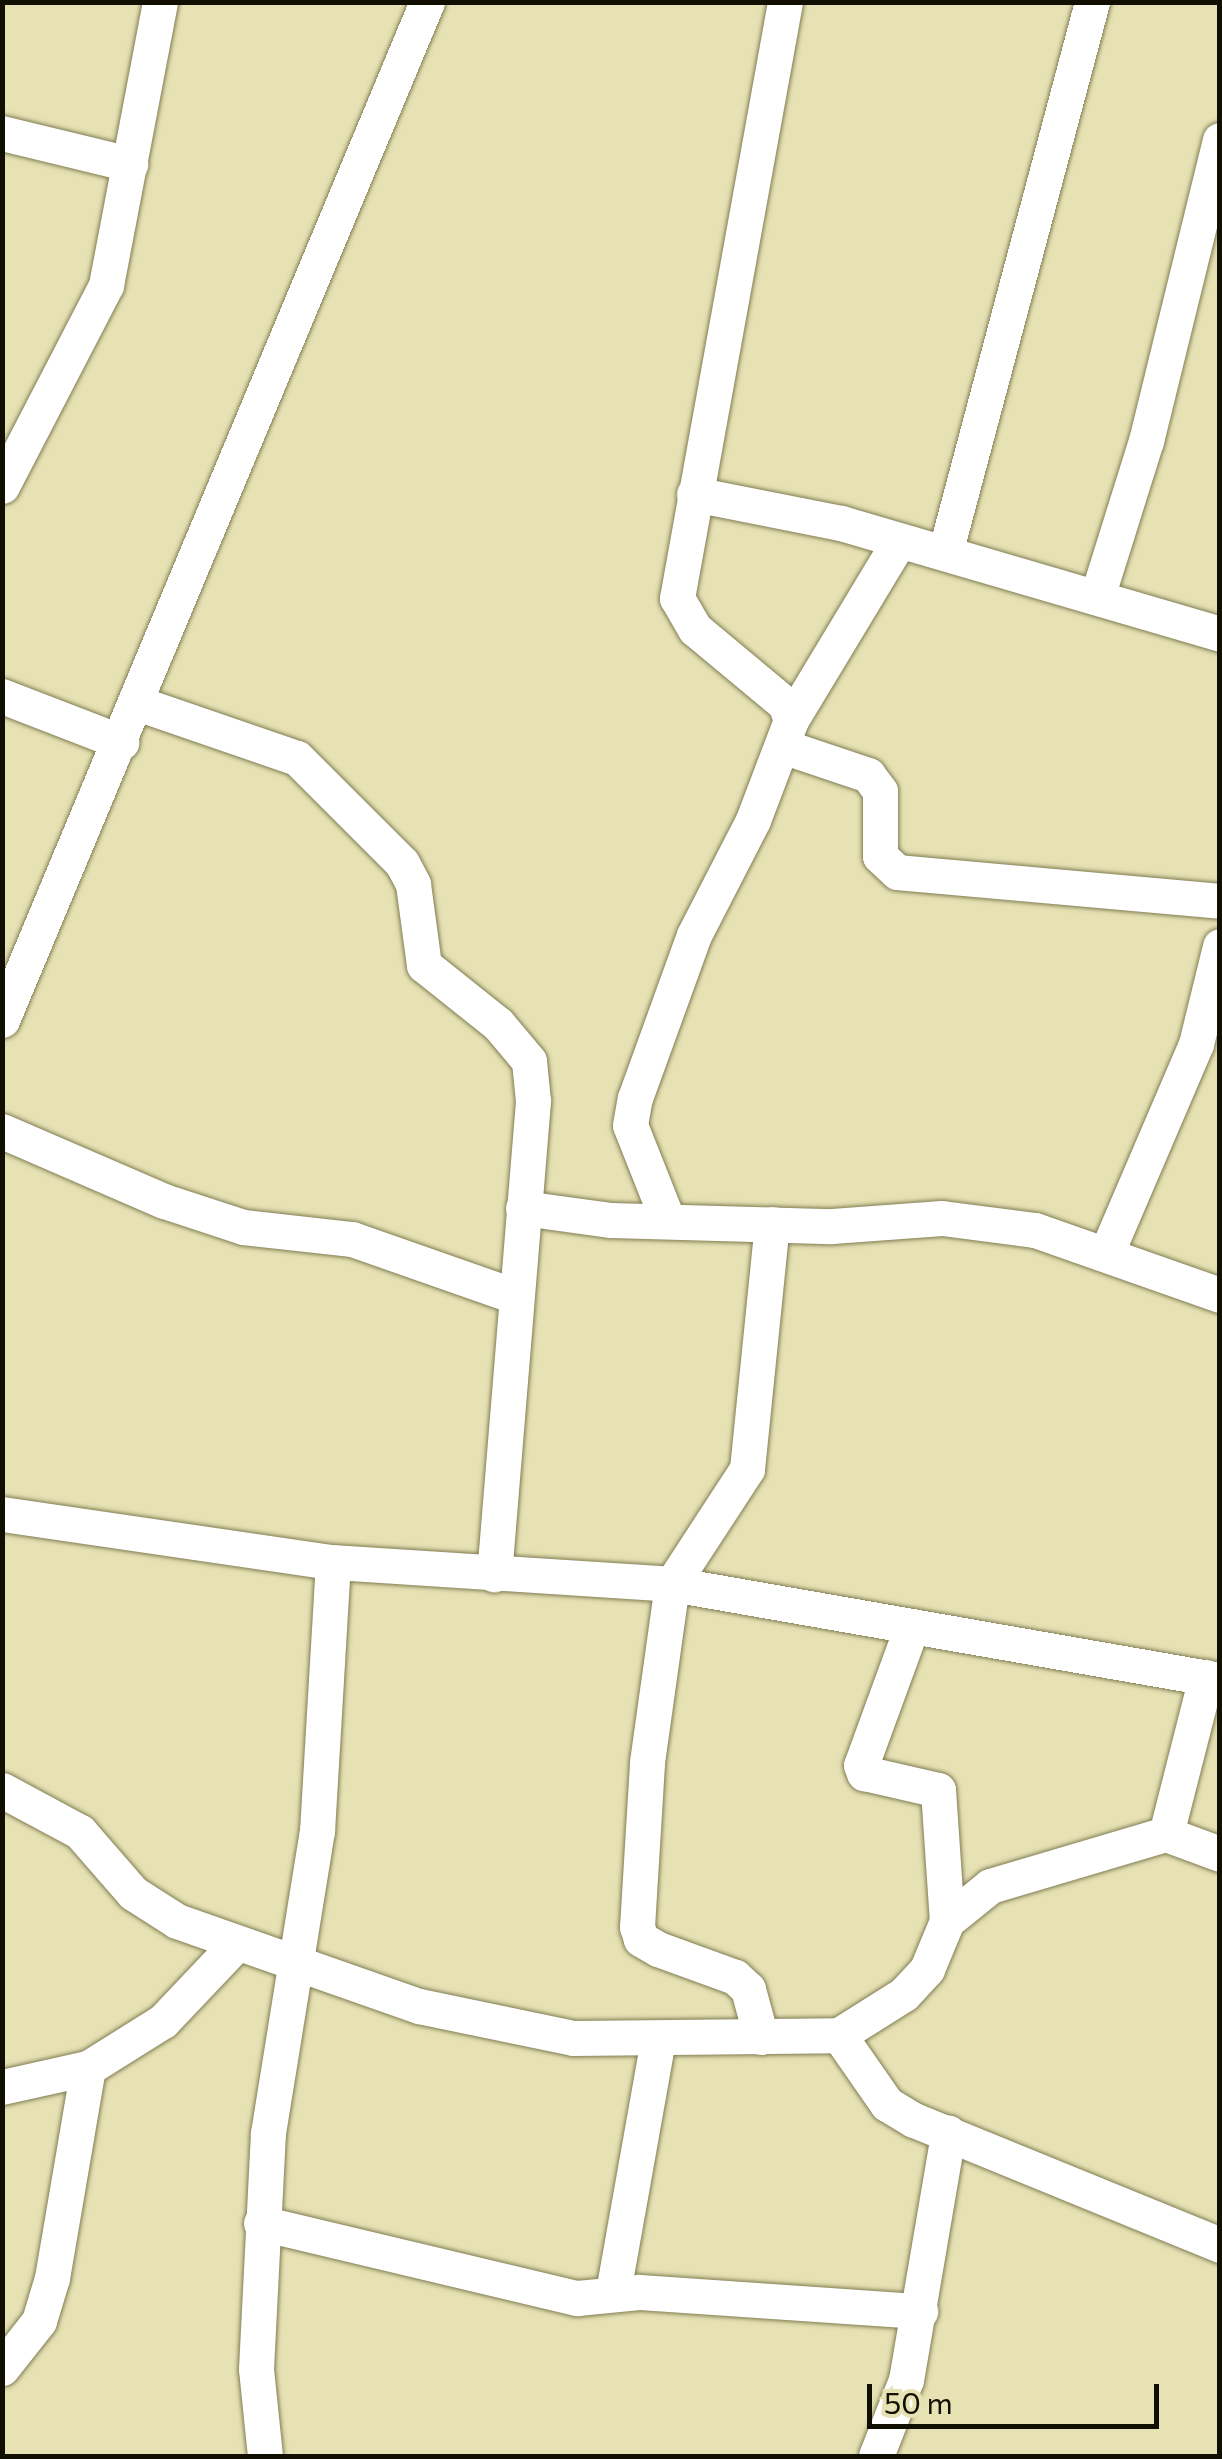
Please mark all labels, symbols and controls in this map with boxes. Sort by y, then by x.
scale bar [872,2364,1164,2426]
text: 50 m [884,2383,953,2420]

